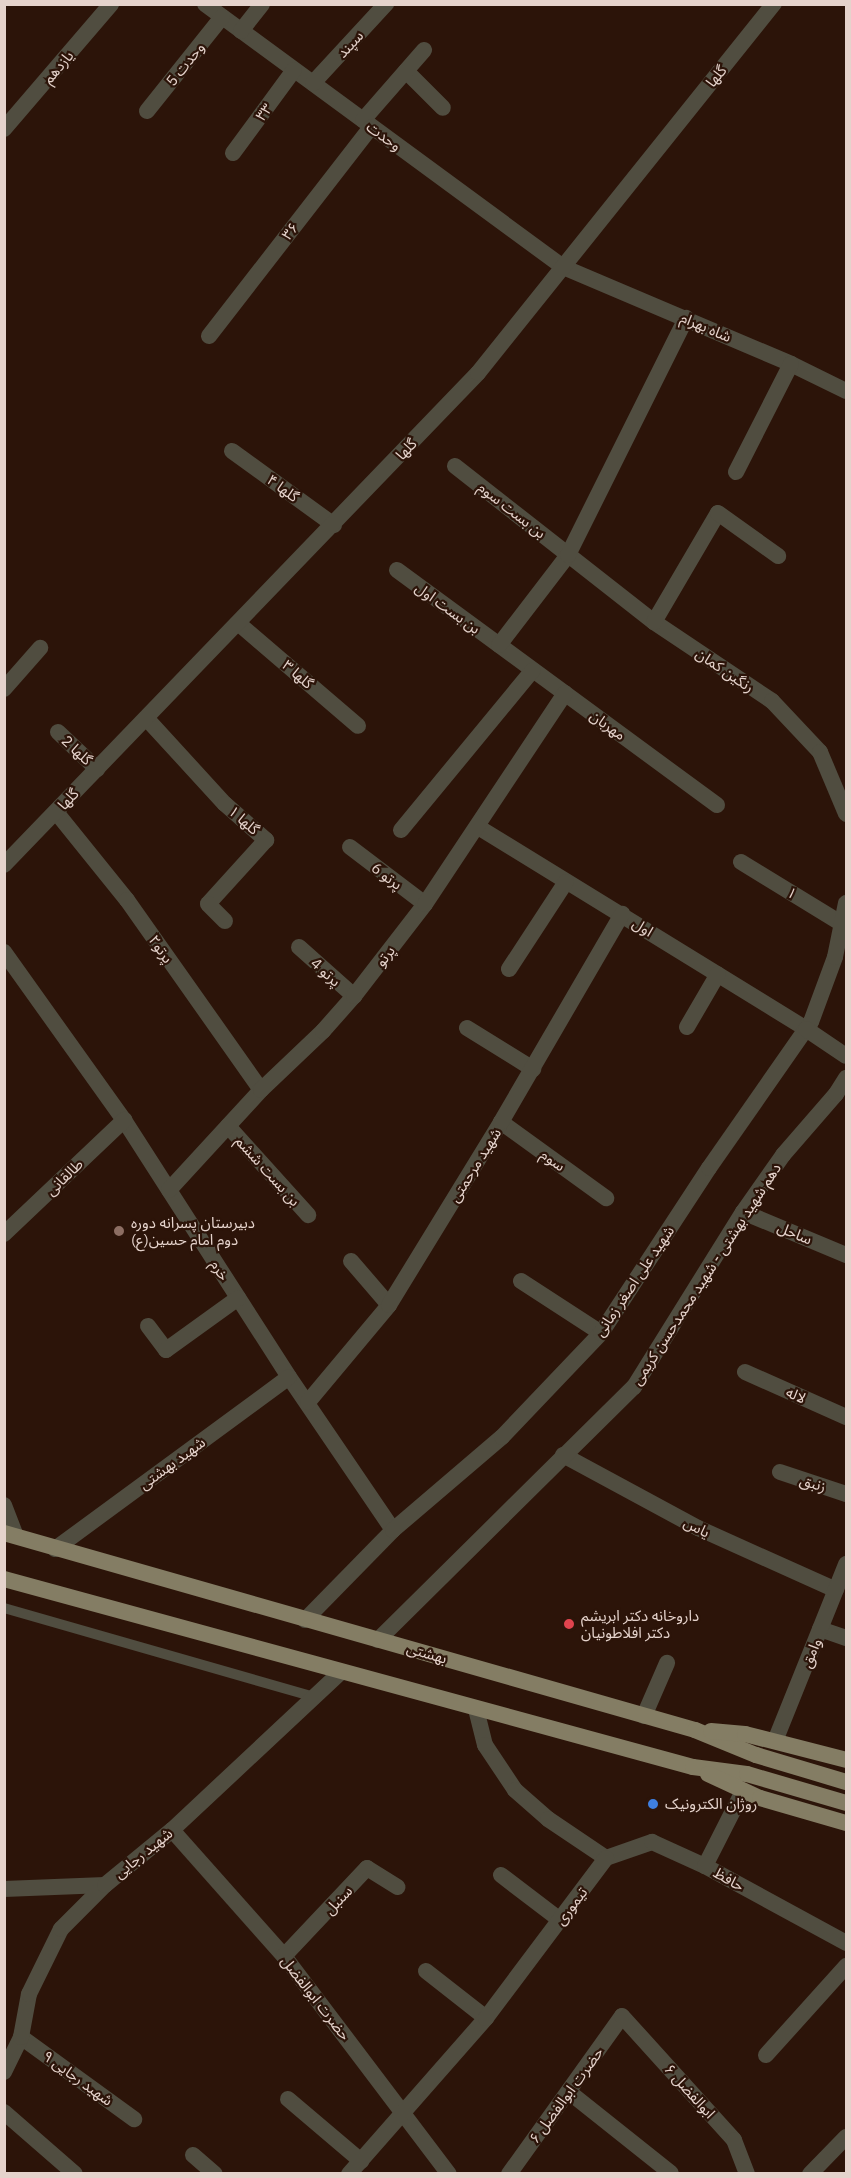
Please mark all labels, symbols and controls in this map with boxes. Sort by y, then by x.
street label: سپند [333,27,367,61]
street label: 5 وحدت [162,39,208,89]
street label: یازدهم [39,47,77,87]
street label: گلها [702,62,730,90]
street label: ۳۳ [252,100,276,124]
street label: وحدت [363,117,405,155]
street label: ۳۶ [278,219,302,243]
street label: شاه بهرام [678,308,734,346]
street label: گلها [392,435,420,463]
street label: گلها ۴ [264,471,302,505]
street label: بن بست سوم [474,478,550,542]
street label: بن بست اول [412,578,484,638]
street label: رنگین کمان [692,644,758,696]
street label: گلها ۳ [279,656,317,692]
street label: مهربان [587,706,629,744]
street label: گلها 2 [58,731,96,769]
street label: گلها [54,785,82,813]
street label: گلها ۱ [225,802,263,838]
street label: پرتو 6 [368,859,406,893]
street label: ۱ [784,883,800,903]
street label: اول [629,914,657,940]
street label: پرتو۲ [145,932,177,966]
street label: پرتو [371,942,399,970]
street label: پرتو 4 [307,954,345,990]
street label: شهید مرحمتی [445,1125,505,1205]
street label: بن بست ششم [232,1132,304,1210]
street label: سوم [537,1145,569,1175]
street label: طالقانی [41,1155,87,1199]
street label: دهم شهید بهشتی - شهید محمدحسن کریمی [627,1160,785,1388]
place label: دبیرستان پسرانه دوره دوم امام حسین(ع) [131,1213,255,1248]
street label: ساحل [775,1218,815,1248]
street label: شهید علی اصغر زمانی [590,1222,678,1340]
marker: دبیرستان پسرانه دوره دوم امام حسین(ع) [112,1224,126,1238]
street label: خرم [207,1256,233,1284]
street label: لاله [783,1383,809,1407]
street label: شهید بهشتی [135,1433,209,1493]
street label: زنبق [798,1470,828,1496]
street label: یاس [681,1513,713,1541]
place label: داروخانه دکتر ابریشم دکتر افلاطونیان [581,1606,699,1641]
marker: داروخانه دکتر ابریشم دکتر افلاطونیان [562,1617,576,1631]
street label: وامق [797,1636,825,1670]
street label: بهشتی [405,1639,449,1667]
place label: روژان الکترونیک [665,1795,757,1813]
marker: روژان الکترونیک [646,1797,660,1811]
street label: شهید رجایی [110,1824,176,1882]
street label: حافظ [710,1863,748,1895]
street label: سنبل [320,1882,356,1918]
street label: تیموری [551,1884,591,1928]
street label: حضرت ابوالفضل [277,1952,355,2044]
street label: حضرت ابوالفضل ۶ [525,2043,607,2147]
street label: شهید رجایی ۹ [39,2047,117,2109]
street label: ابوالفضل ۶ [661,2060,719,2122]

